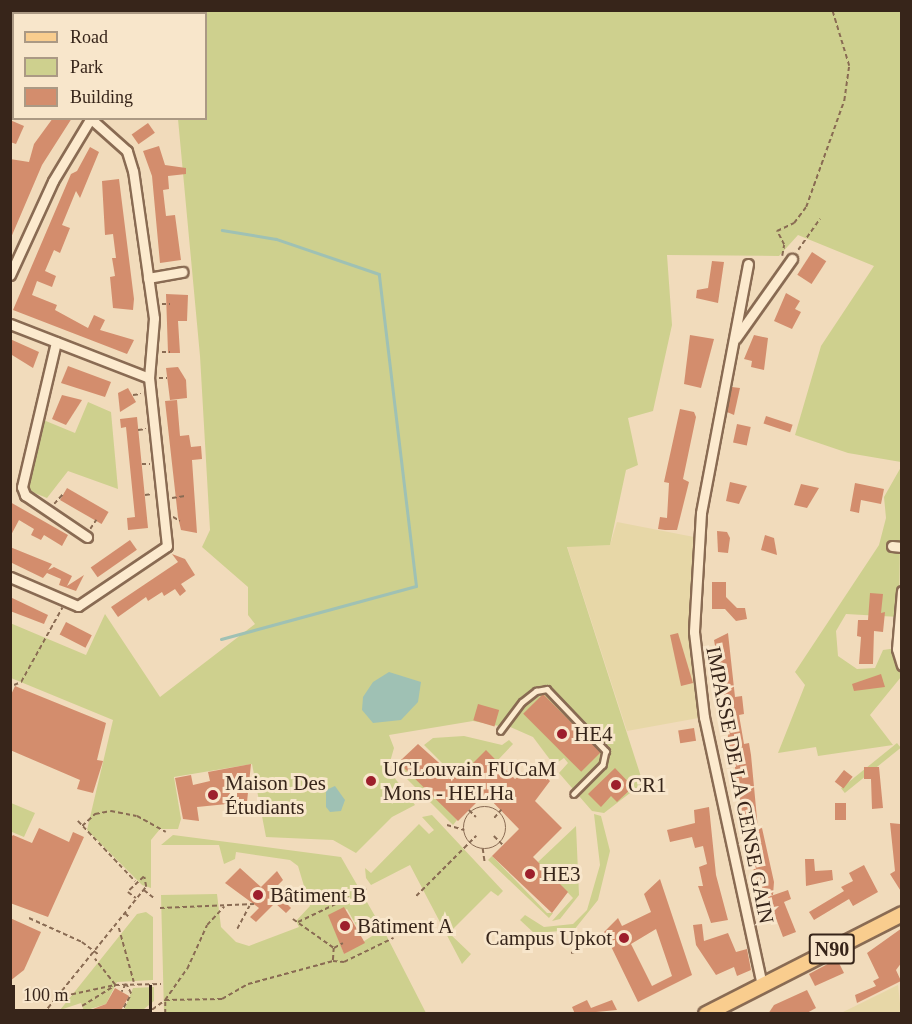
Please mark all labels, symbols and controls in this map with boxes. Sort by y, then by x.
legend [12,12,207,120]
text: Road [70,27,108,47]
text: Park [70,57,103,77]
text: Building [70,87,133,107]
street label: IMPASSE DE LA CENSE GAIN [701,644,779,926]
place label: HE4 [574,721,612,747]
marker: HE4 [555,727,569,741]
place label: UCLouvain FUCaM Mons - HELHa [383,756,556,806]
place label: Maison Des Étudiants [225,770,326,820]
place label: CR1 [628,772,667,798]
marker: UCLouvain FUCaM Mons - HELHa [364,774,378,788]
marker: CR1 [609,778,623,792]
marker: Maison Des Étudiants [206,788,220,802]
place label: HE3 [542,861,580,887]
marker: HE3 [523,867,537,881]
place label: Bâtiment B [270,882,366,908]
marker: Bâtiment B [251,888,265,902]
place label: Bâtiment A [357,913,454,939]
marker: Bâtiment A [338,919,352,933]
place label: Campus Upkot [485,925,612,951]
marker: Campus Upkot [617,931,631,945]
road number: N90 [808,932,856,966]
scale bar [15,973,154,1011]
text: 100 m [23,985,69,1005]

